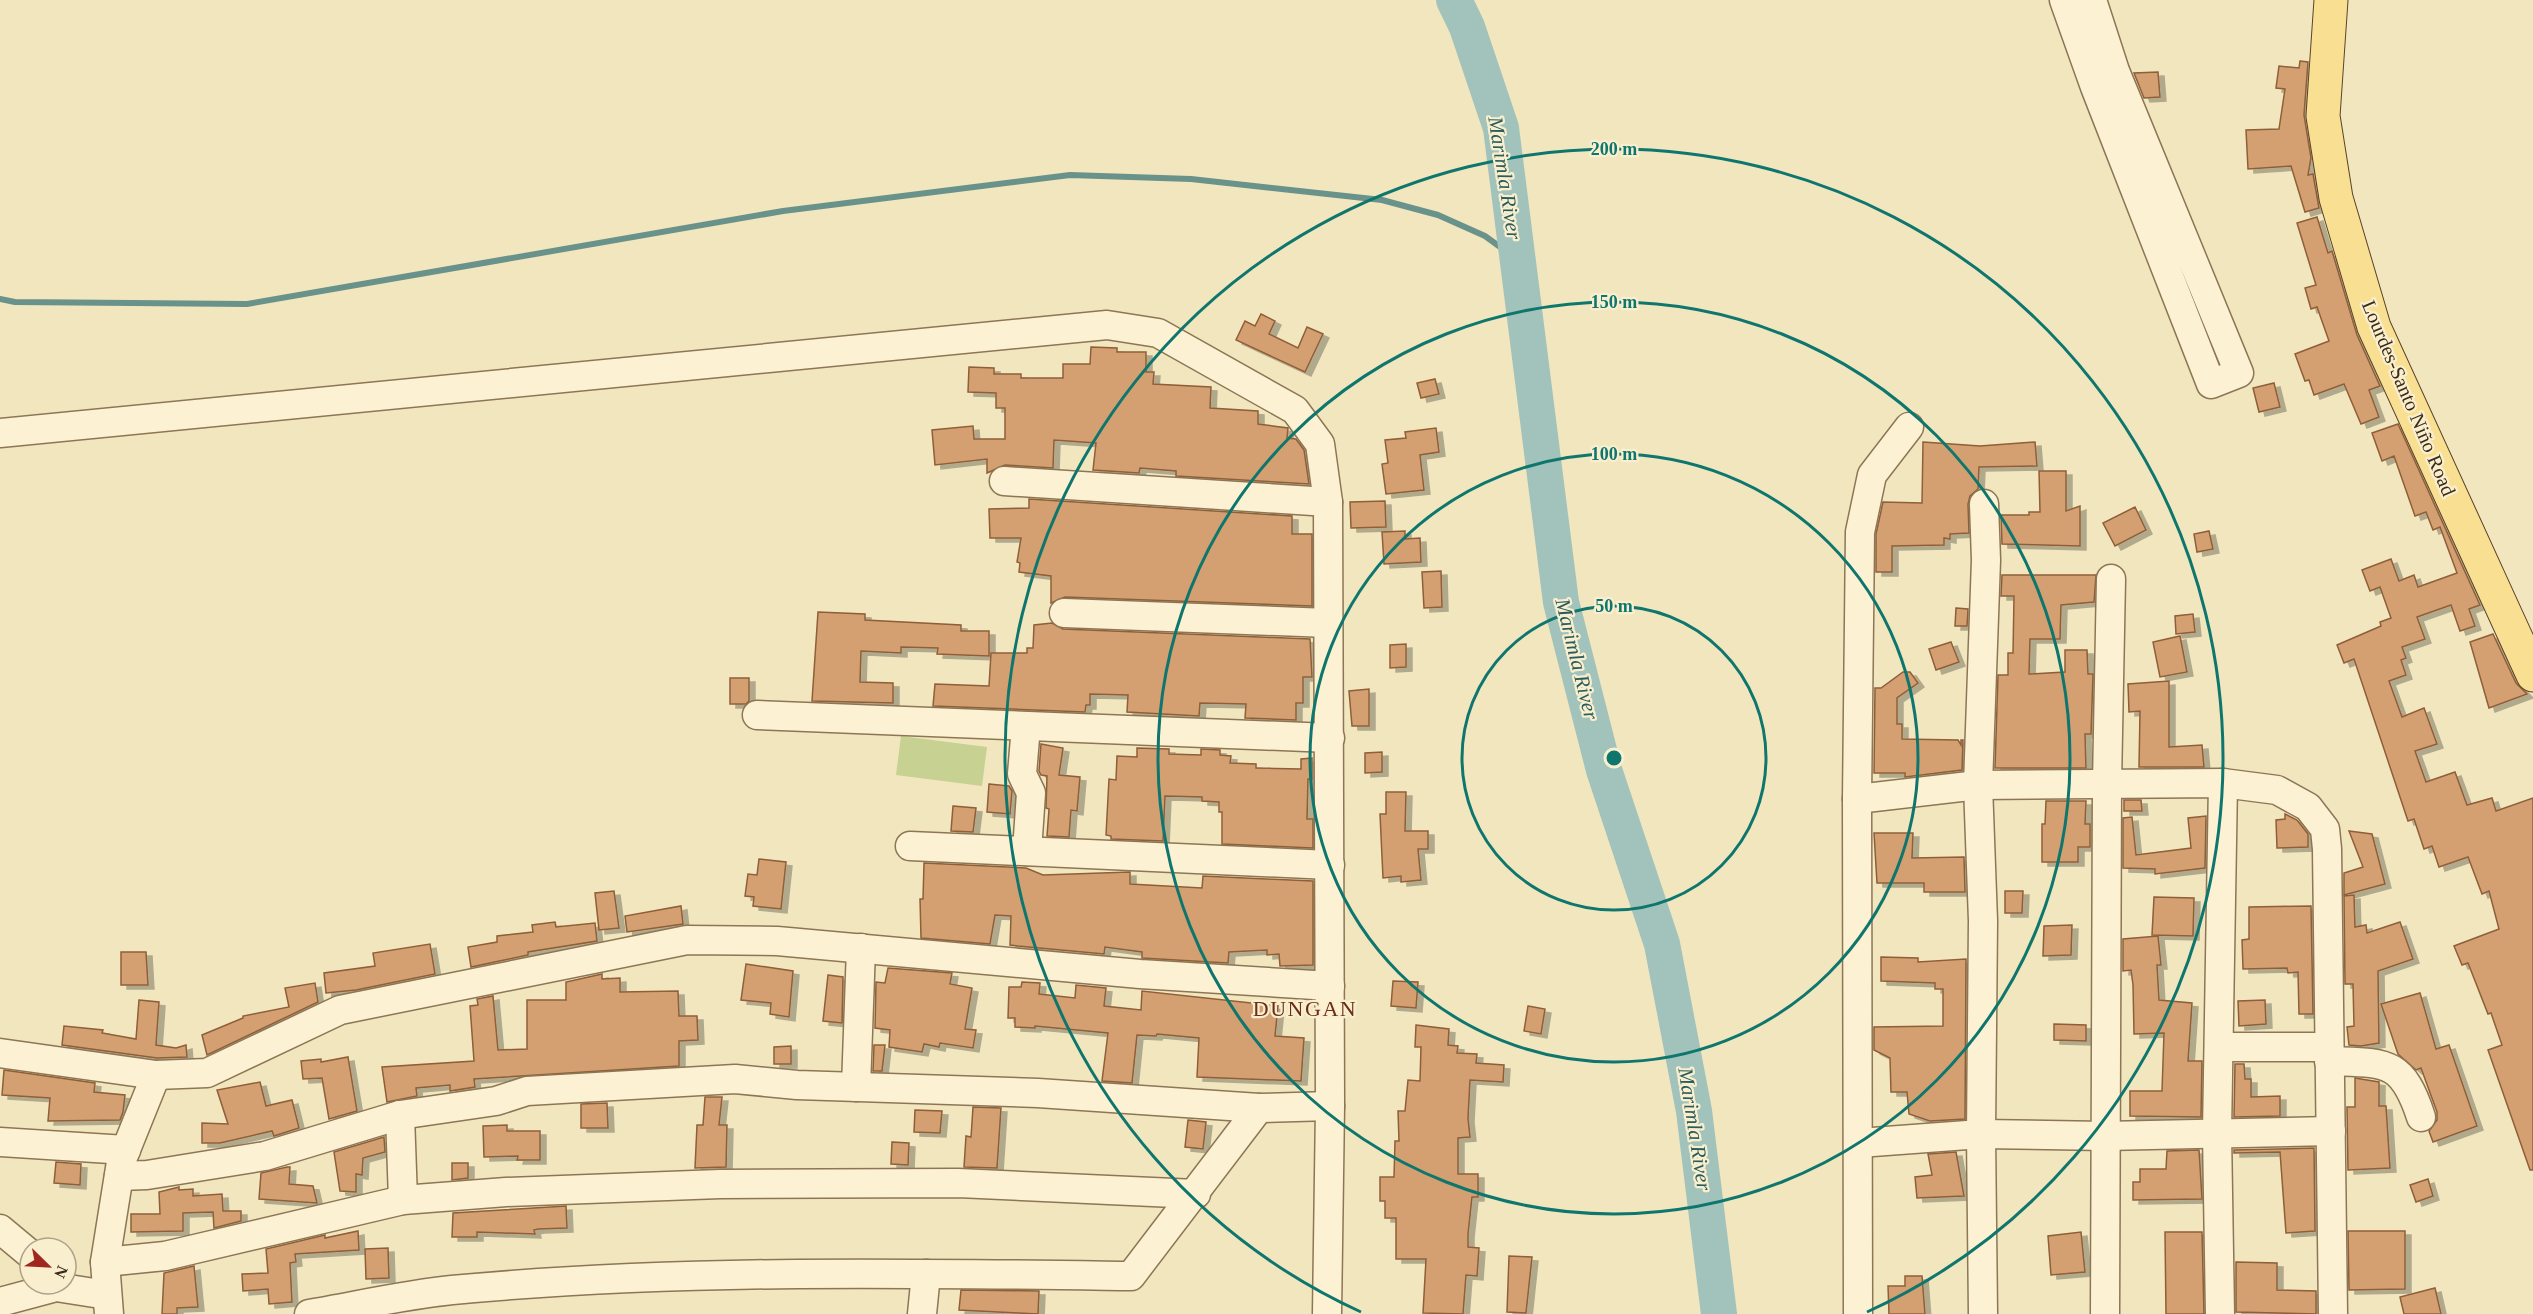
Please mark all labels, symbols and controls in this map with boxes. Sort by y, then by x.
water label: Marimla River [1483,114,1527,242]
text: 200 m [1591,139,1637,159]
text: 150 m [1591,292,1637,312]
street label: Lourdes-Santo Niño Road [2358,297,2460,499]
text: 100 m [1591,444,1637,464]
water label: Marimla River [1550,595,1604,723]
text: 50 m [1595,596,1633,616]
centre of rings [1604,748,1624,768]
district label: DUNGAN [1253,996,1357,1021]
water label: Marimla River [1673,1065,1717,1193]
north arrow [18,1236,78,1296]
text: N [51,1263,71,1281]

